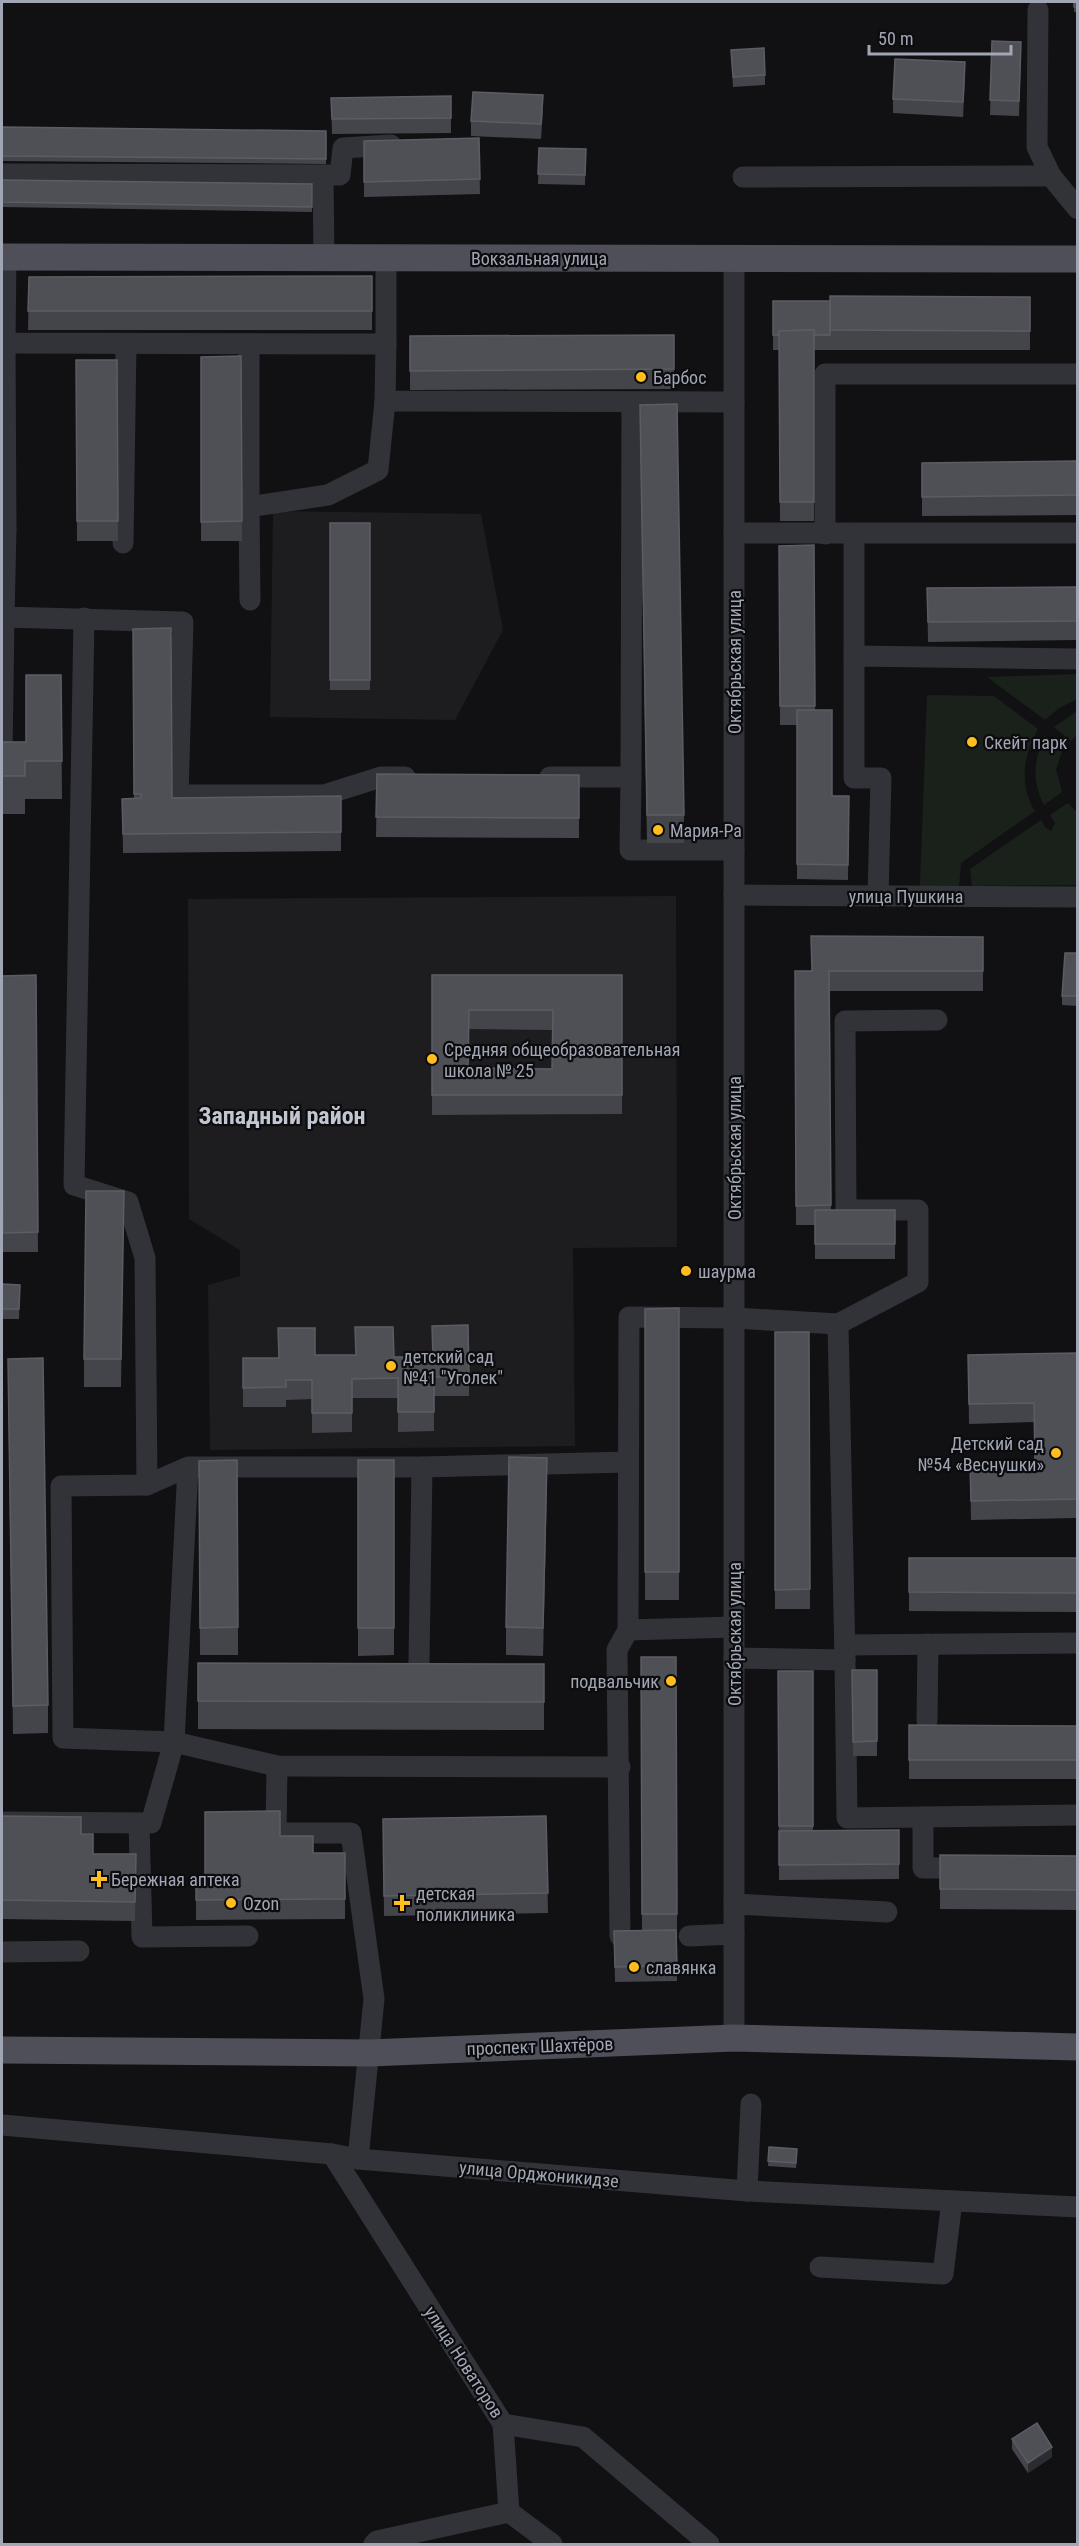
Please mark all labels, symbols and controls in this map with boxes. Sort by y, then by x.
scale bar [869,18,1012,56]
text: 50 m [878,28,913,49]
street label: Вокзальная улица [471,248,607,269]
place label: Барбос [653,367,706,388]
marker: Барбос [634,370,648,384]
street label: Октябрьская улица [724,590,745,734]
place label: Скейт парк [984,732,1068,753]
marker: Скейт парк [965,735,979,749]
place label: Мария-Ра [670,820,742,841]
marker: Мария-Ра [651,823,665,837]
street label: улица Пушкина [849,886,963,907]
place label: Средняя общеобразовательная школа № 25 [444,1039,680,1081]
marker: Средняя общеобразовательная школа № 25 [425,1052,439,1066]
street label: Октябрьская улица [724,1076,745,1220]
district label: Западный район [198,1102,366,1130]
place label: шаурма [698,1261,756,1282]
marker: шаурма [679,1264,693,1278]
place label: детский сад №41 "Уголек" [403,1346,503,1388]
marker: детский сад №41 "Уголек" [384,1359,398,1373]
place label: Детский сад №54 «Веснушки» [917,1433,1044,1475]
marker: Детский сад №54 «Веснушки» [1049,1446,1063,1460]
street label: Октябрьская улица [724,1562,745,1706]
place label: подвальчик [570,1671,659,1692]
marker: подвальчик [664,1674,678,1688]
place label: Бережная аптека [111,1869,240,1890]
marker: Бережная аптека [92,1872,106,1886]
place label: детская поликлиника [416,1883,515,1925]
place label: Ozon [243,1893,279,1914]
marker: детская поликлиника [393,1894,411,1912]
marker: Ozon [224,1896,238,1910]
place label: славянка [646,1957,716,1978]
marker: славянка [627,1960,641,1974]
street label: проспект Шахтёров [466,2033,614,2059]
street label: улица Орджоникидзе [458,2157,620,2191]
street label: улица Новаторов [420,2302,508,2422]

